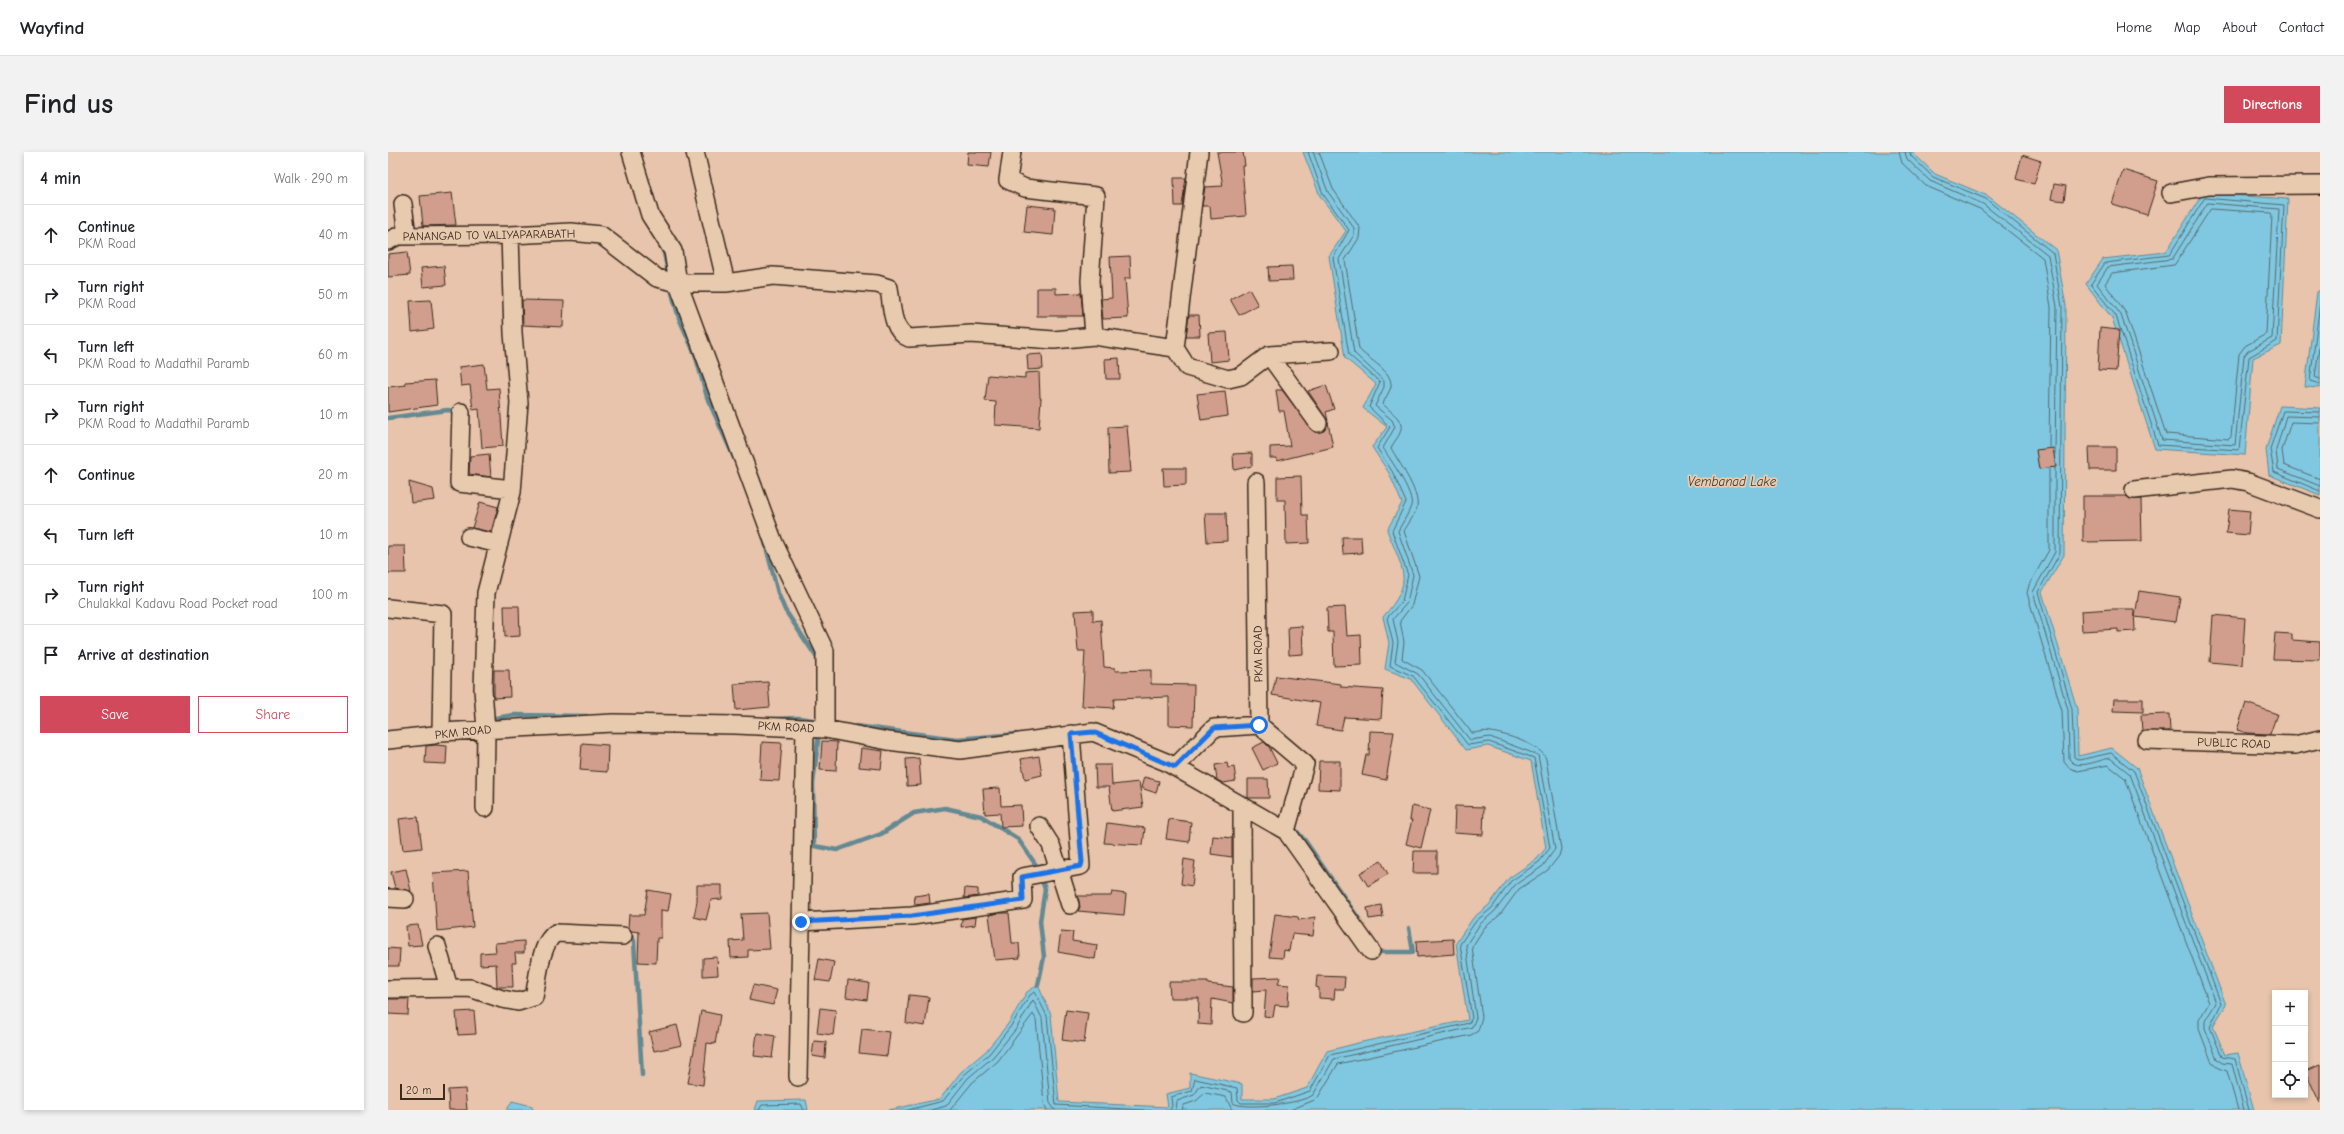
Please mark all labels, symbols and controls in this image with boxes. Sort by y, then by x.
text: Wayfind [20,17,84,39]
text: Home [2116,19,2152,36]
text: Map [2174,19,2200,36]
text: About [2222,19,2257,36]
text: Contact [2279,19,2324,36]
button: Directions [2224,86,2320,123]
text: Find us [24,88,113,120]
text: 4 min [40,169,81,188]
text: Walk · 290 m [274,171,348,186]
text: Continue [78,218,135,236]
icon: ahead [40,224,62,246]
street label: PANANGAD TO VALIYAPARABATH [403,226,575,244]
text: 40 m [319,227,348,242]
text: PKM Road [78,236,136,251]
text: Turn right [78,278,144,296]
icon: right [40,284,62,306]
text: 50 m [318,287,348,302]
text: PKM Road [78,296,136,311]
text: Turn left [78,338,134,356]
icon: left [40,344,62,366]
text: 60 m [318,347,348,362]
text: PKM Road to Madathil Paramb [78,356,250,371]
text: Turn right [78,398,144,416]
icon: right [40,404,62,426]
text: 10 m [320,407,348,422]
text: PKM Road to Madathil Paramb [78,416,250,431]
icon: ahead [40,464,62,486]
text: Continue [78,466,135,484]
text: 20 m [318,467,348,482]
water label: Vembanad Lake [1688,474,1777,489]
icon: left [40,524,62,546]
text: Turn left [78,526,134,544]
text: 10 m [320,527,348,542]
text: Turn right [78,578,144,596]
icon: right [40,584,62,606]
text: 100 m [312,587,348,602]
text: Chulakkal Kadavu Road Pocket road [78,596,278,611]
street label: PKM ROAD [1251,625,1265,683]
icon: arrive [40,644,62,666]
text: Arrive at destination [78,646,209,664]
button: Save [40,696,190,733]
button: Share [198,696,348,733]
route start [1250,716,1268,734]
street label: PKM ROAD [757,719,815,735]
street label: PKM ROAD [434,722,492,742]
street label: PUBLIC ROAD [2197,735,2271,751]
route end [792,913,810,931]
map controls [2272,990,2308,1098]
button: + [2272,990,2308,1026]
button: − [2272,1026,2308,1062]
button: locate [2272,1062,2308,1098]
scale bar [400,1082,445,1101]
text: 20 m [406,1084,431,1097]

